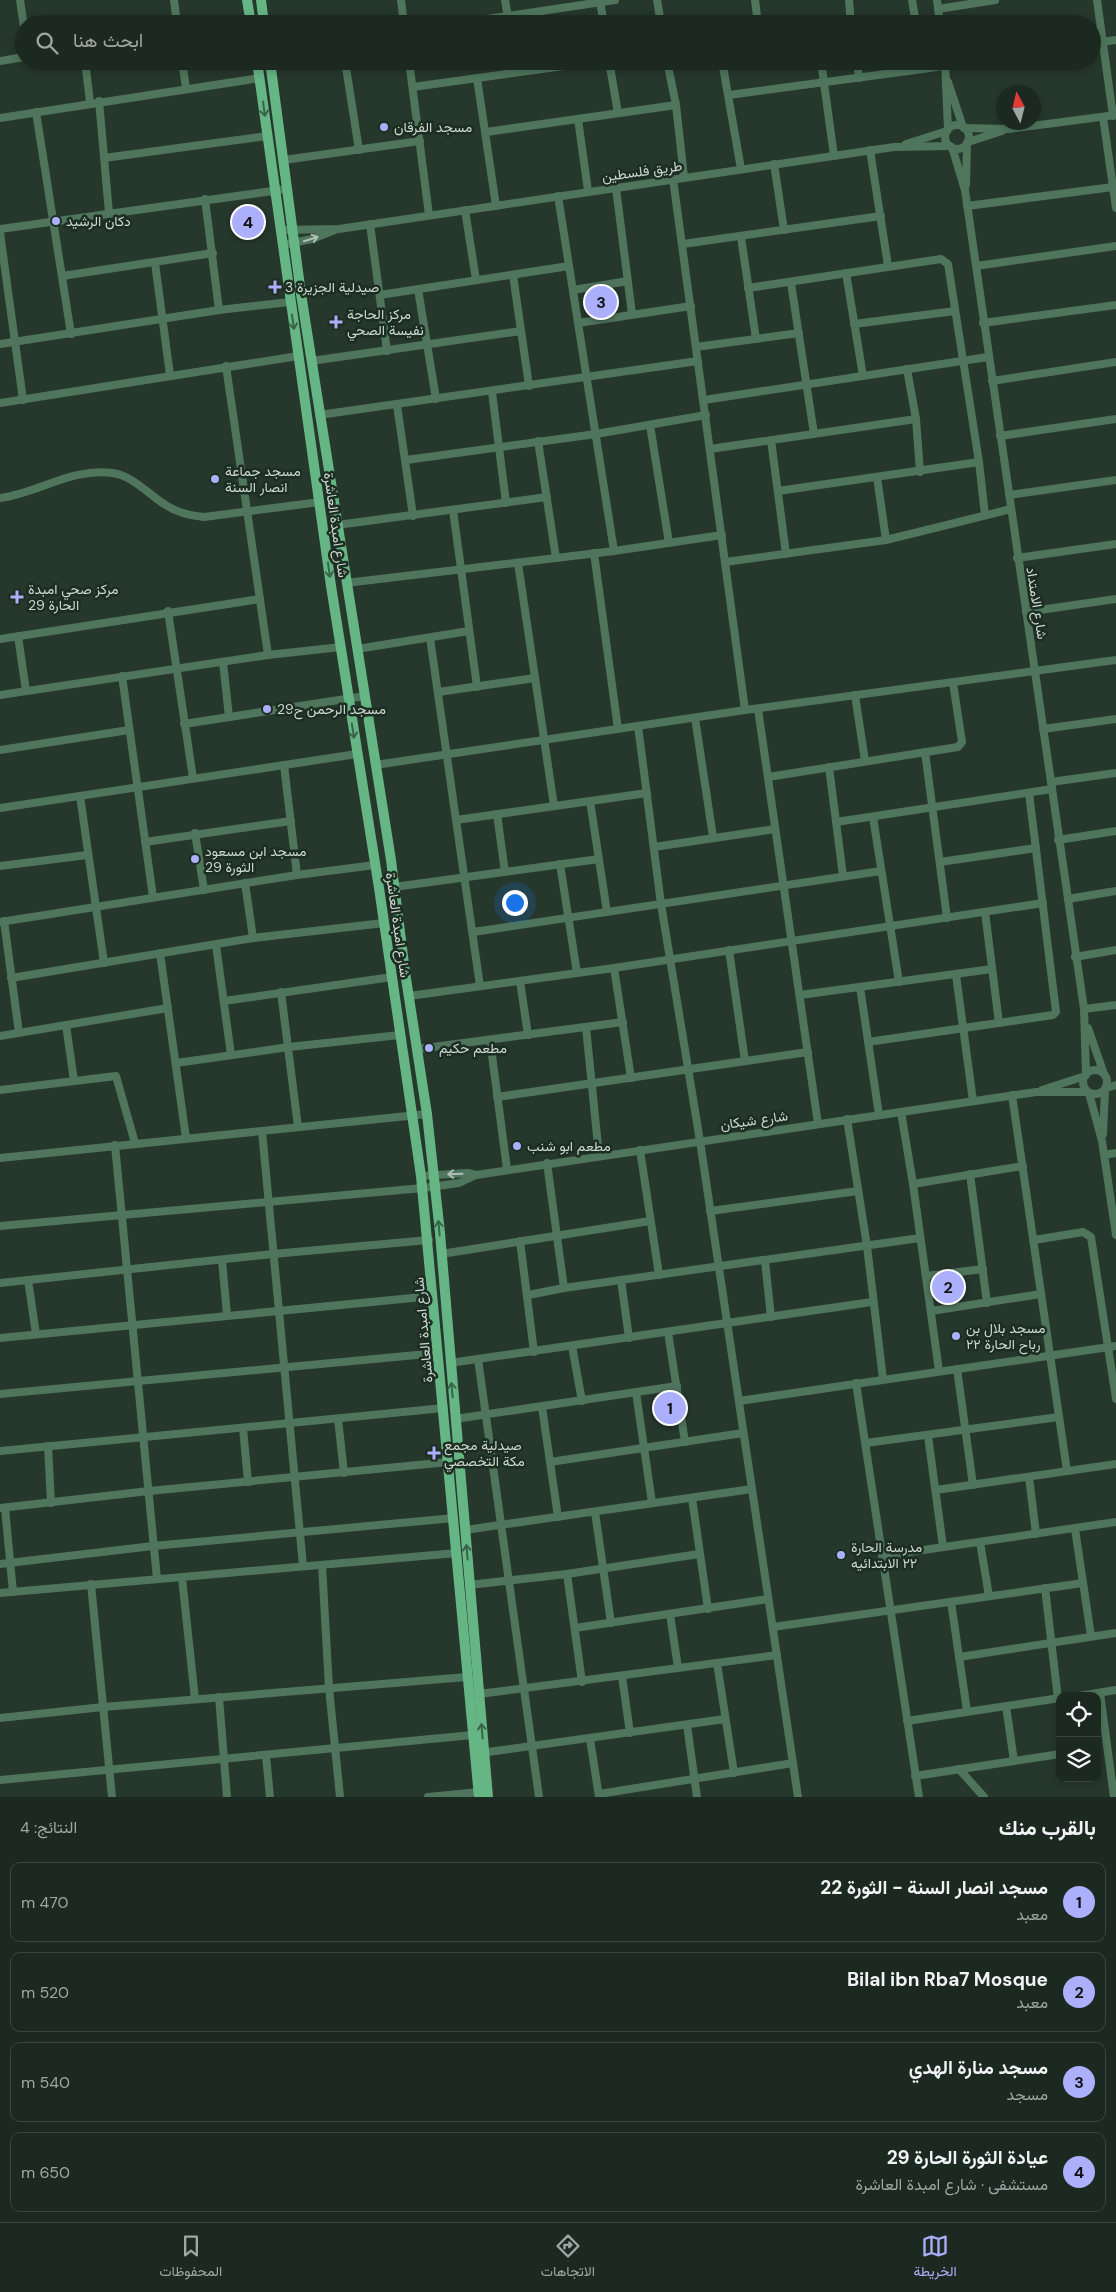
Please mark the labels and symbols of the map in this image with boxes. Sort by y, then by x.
north arrow [996,85,1041,130]
one-way arrow [259,101,269,117]
place label: مسجد الفرقان [394,118,472,136]
marker: مسجد الفرقان [378,121,390,133]
street label: طريق فلسطين [601,156,683,186]
pin: 4 [232,203,264,241]
place label: دكان الرشيد [66,212,131,230]
marker: دكان الرشيد [50,215,62,227]
one-way arrow [303,233,319,243]
place label: صيدلية الجزيرة 3 [285,278,380,296]
marker: صيدلية الجزيرة 3 [269,281,281,293]
pin: 3 [585,283,617,321]
place label: مركز الحاجة نفيسة الصحي [347,305,424,342]
one-way arrow [288,314,298,330]
marker: مركز الحاجة نفيسة الصحي [329,315,343,329]
place label: مسجد جماعة انصار السنة [225,462,301,496]
street label: شارع امبدة العاشرة [318,471,352,579]
marker: مسجد جماعة انصار السنة [209,473,221,485]
one-way arrow [324,562,334,578]
street label: شارع الامتداد [1020,566,1052,641]
place label: مركز صحي امبدة الحارة 29 [28,580,119,614]
marker: مركز صحي امبدة الحارة 29 [10,590,24,604]
place label: مسجد الرحمن ح29 [277,700,386,720]
marker: مسجد الرحمن ح29 [261,703,273,715]
one-way arrow [349,722,359,738]
place label: مسجد ابن مسعود الثورة 29 [205,842,306,876]
marker: مسجد ابن مسعود الثورة 29 [189,853,201,865]
street label: شارع امبدة العاشرة [380,871,414,979]
your location [502,890,528,916]
place label: مطعم حكيم [439,1039,507,1057]
marker: مطعم حكيم [423,1042,435,1054]
street label: شارع شيكان [719,1106,789,1136]
place label: مطعم ابو شنب [527,1137,611,1155]
marker: مطعم ابو شنب [511,1140,523,1152]
one-way arrow [447,1169,463,1178]
one-way arrow [434,1220,444,1236]
pin: 2 [932,1268,964,1306]
street label: شارع امبدة العاشرة [409,1276,439,1384]
place label: مسجد بلال بن رباح الحارة ٢٢ [966,1319,1045,1355]
marker: مسجد بلال بن رباح الحارة ٢٢ [950,1330,962,1342]
one-way arrow [447,1382,457,1398]
pin: 1 [654,1389,686,1427]
place label: صيدلية مجمع مكة التخصصي [444,1436,525,1473]
marker: صيدلية مجمع مكة التخصصي [428,1447,440,1459]
place label: مدرسة الحارة ٢٢ الابتدائيه [851,1538,922,1572]
one-way arrow [462,1544,472,1560]
marker: مدرسة الحارة ٢٢ الابتدائيه [835,1549,847,1561]
one-way arrow [477,1723,487,1739]

